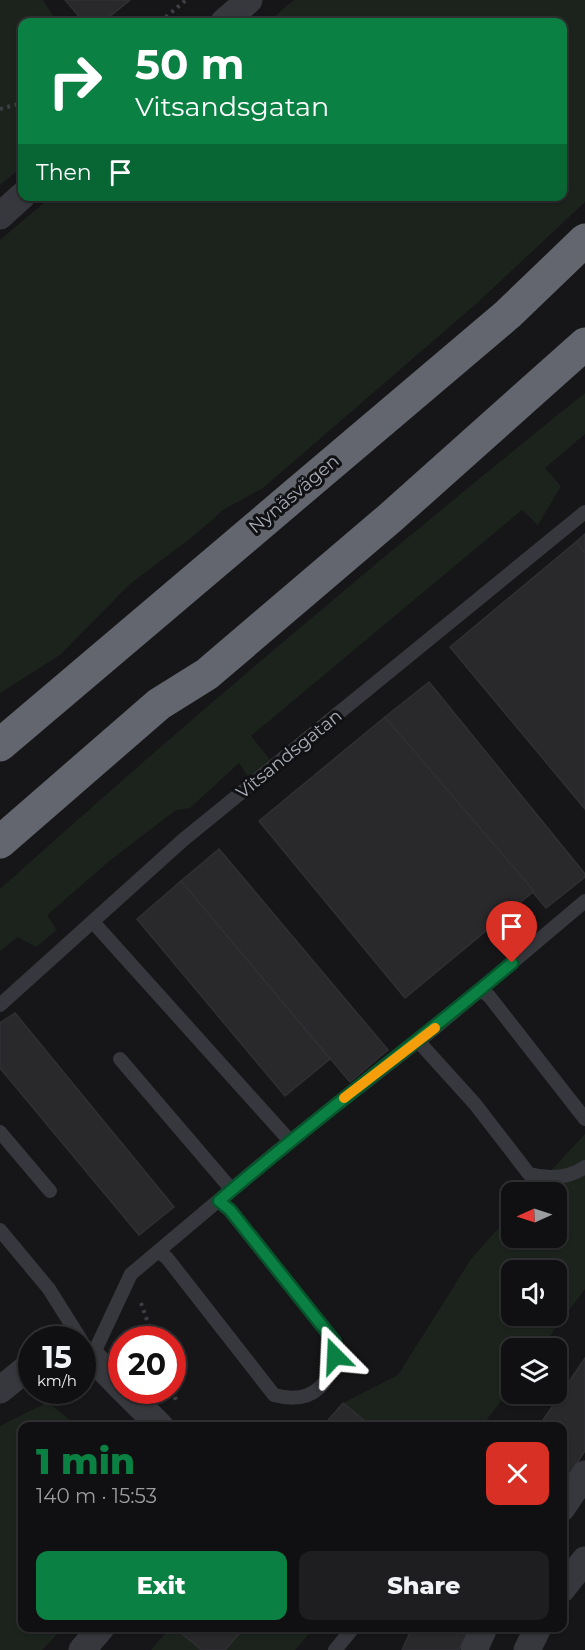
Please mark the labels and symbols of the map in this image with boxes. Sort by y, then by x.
street label: Nynäsvägen [244,450,344,538]
street label: Vitsandsgatan [232,705,346,803]
pin [486,901,537,963]
north arrow [501,1182,567,1248]
position arrow [303,1324,367,1388]
speed limit sign: 20 [108,1326,186,1404]

